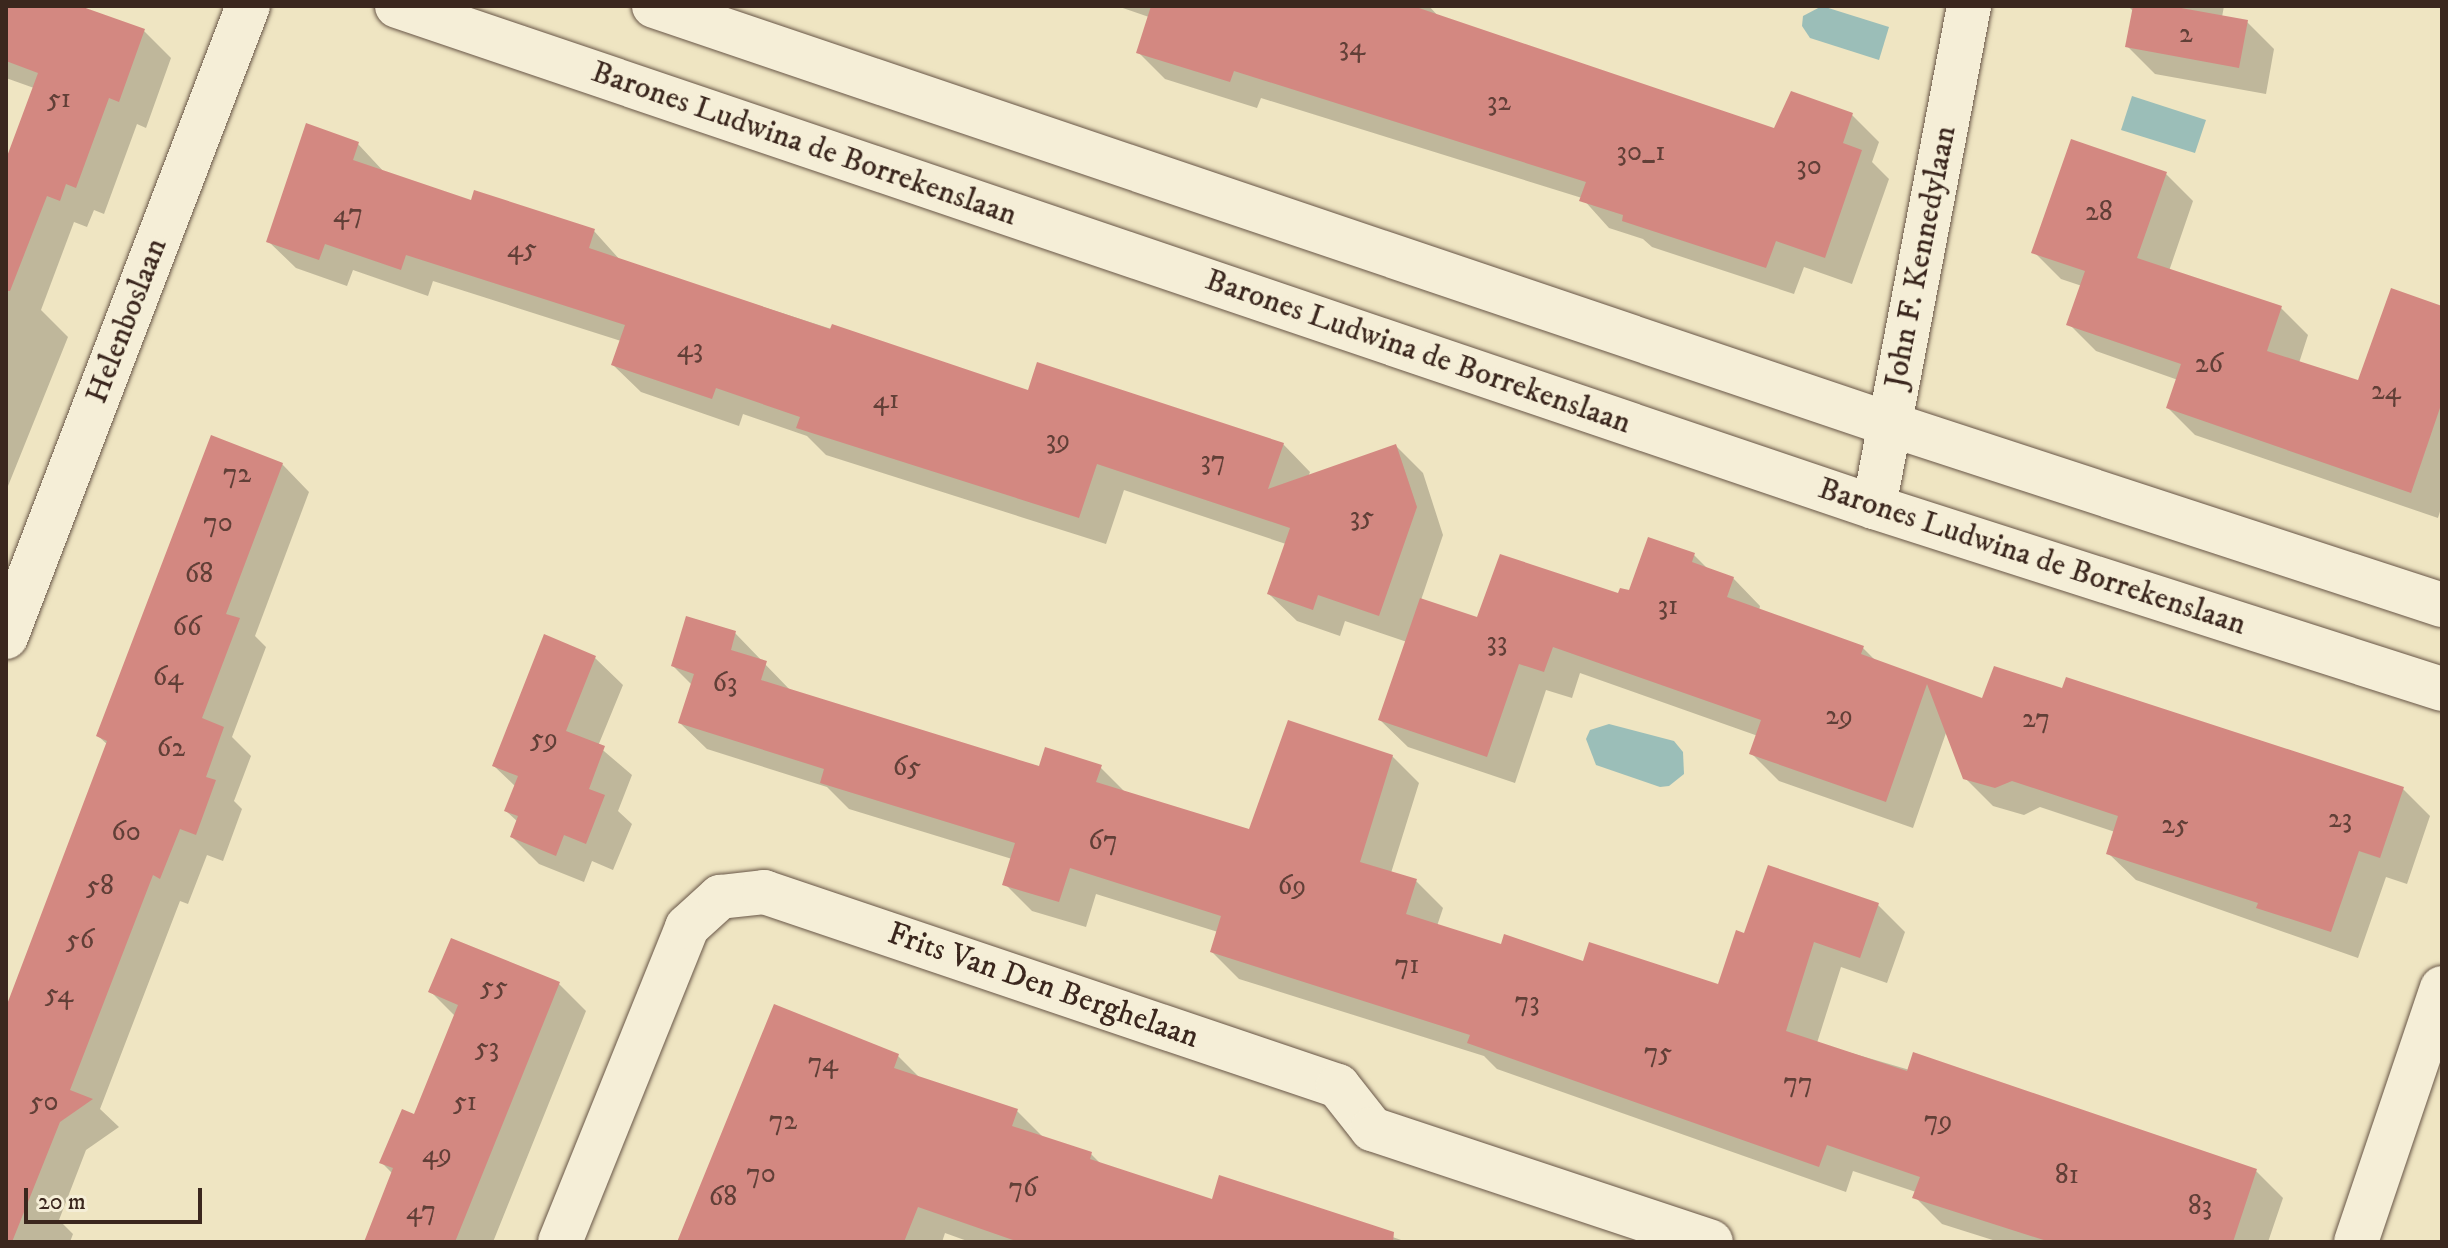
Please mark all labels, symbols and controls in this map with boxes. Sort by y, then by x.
house number: 2 [2179,17,2193,51]
house number: 34 [1339,30,1365,64]
street label: Barones Ludwina de Borrekenslaan [586,53,1022,235]
house number: 51 [47,82,71,116]
house number: 32 [1487,85,1511,119]
street label: John F. Kennedylaan [1877,123,1965,391]
house number: 30_1 [1616,135,1666,169]
house number: 30 [1796,149,1822,183]
house number: 28 [2085,195,2113,229]
house number: 47 [333,197,363,231]
house number: 45 [507,232,537,266]
street label: Helenboslaan [78,233,176,409]
street label: Barones Ludwina de Borrekenslaan [1200,261,1636,443]
house number: 43 [677,332,703,366]
house number: 26 [2195,347,2223,381]
house number: 24 [2371,374,2401,408]
house number: 41 [873,383,899,417]
house number: 39 [1046,423,1070,457]
house number: 37 [1200,444,1226,478]
house number: 72 [223,457,251,491]
street label: Barones Ludwina de Borrekenslaan [1813,470,2251,644]
house number: 35 [1350,500,1374,534]
house number: 70 [203,506,233,540]
house number: 68 [185,557,213,591]
house number: 31 [1658,589,1678,623]
house number: 66 [172,610,202,644]
house number: 33 [1487,625,1507,659]
house number: 64 [153,660,183,694]
house number: 63 [712,666,738,700]
house number: 29 [1825,699,1853,733]
house number: 27 [2022,702,2050,736]
house number: 59 [530,722,558,756]
house number: 62 [157,731,185,765]
house number: 65 [893,750,921,784]
house number: 23 [2328,802,2352,836]
house number: 25 [2161,808,2189,842]
house number: 60 [111,815,141,849]
house number: 67 [1088,824,1118,858]
house number: 58 [86,869,114,903]
house number: 69 [1278,869,1306,903]
street label: Frits Van Den Berghelaan [882,915,1204,1057]
house number: 56 [66,923,94,957]
house number: 71 [1394,948,1420,982]
house number: 55 [480,970,508,1004]
house number: 54 [45,977,73,1011]
house number: 73 [1514,985,1540,1019]
house number: 53 [475,1031,499,1065]
house number: 75 [1644,1036,1672,1070]
house number: 74 [808,1046,838,1080]
house number: 77 [1783,1066,1813,1100]
house number: 50 [30,1085,58,1119]
house number: 51 [453,1085,477,1119]
house number: 72 [769,1104,797,1138]
house number: 79 [1924,1104,1952,1138]
house number: 49 [422,1137,452,1171]
house number: 70 [746,1157,776,1191]
house number: 81 [2055,1158,2079,1192]
house number: 76 [1008,1171,1038,1205]
scale bar [28,1172,206,1222]
house number: 68 [709,1180,737,1214]
text: 20 m [38,1187,86,1217]
house number: 83 [2188,1189,2212,1223]
house number: 47 [406,1194,436,1228]

